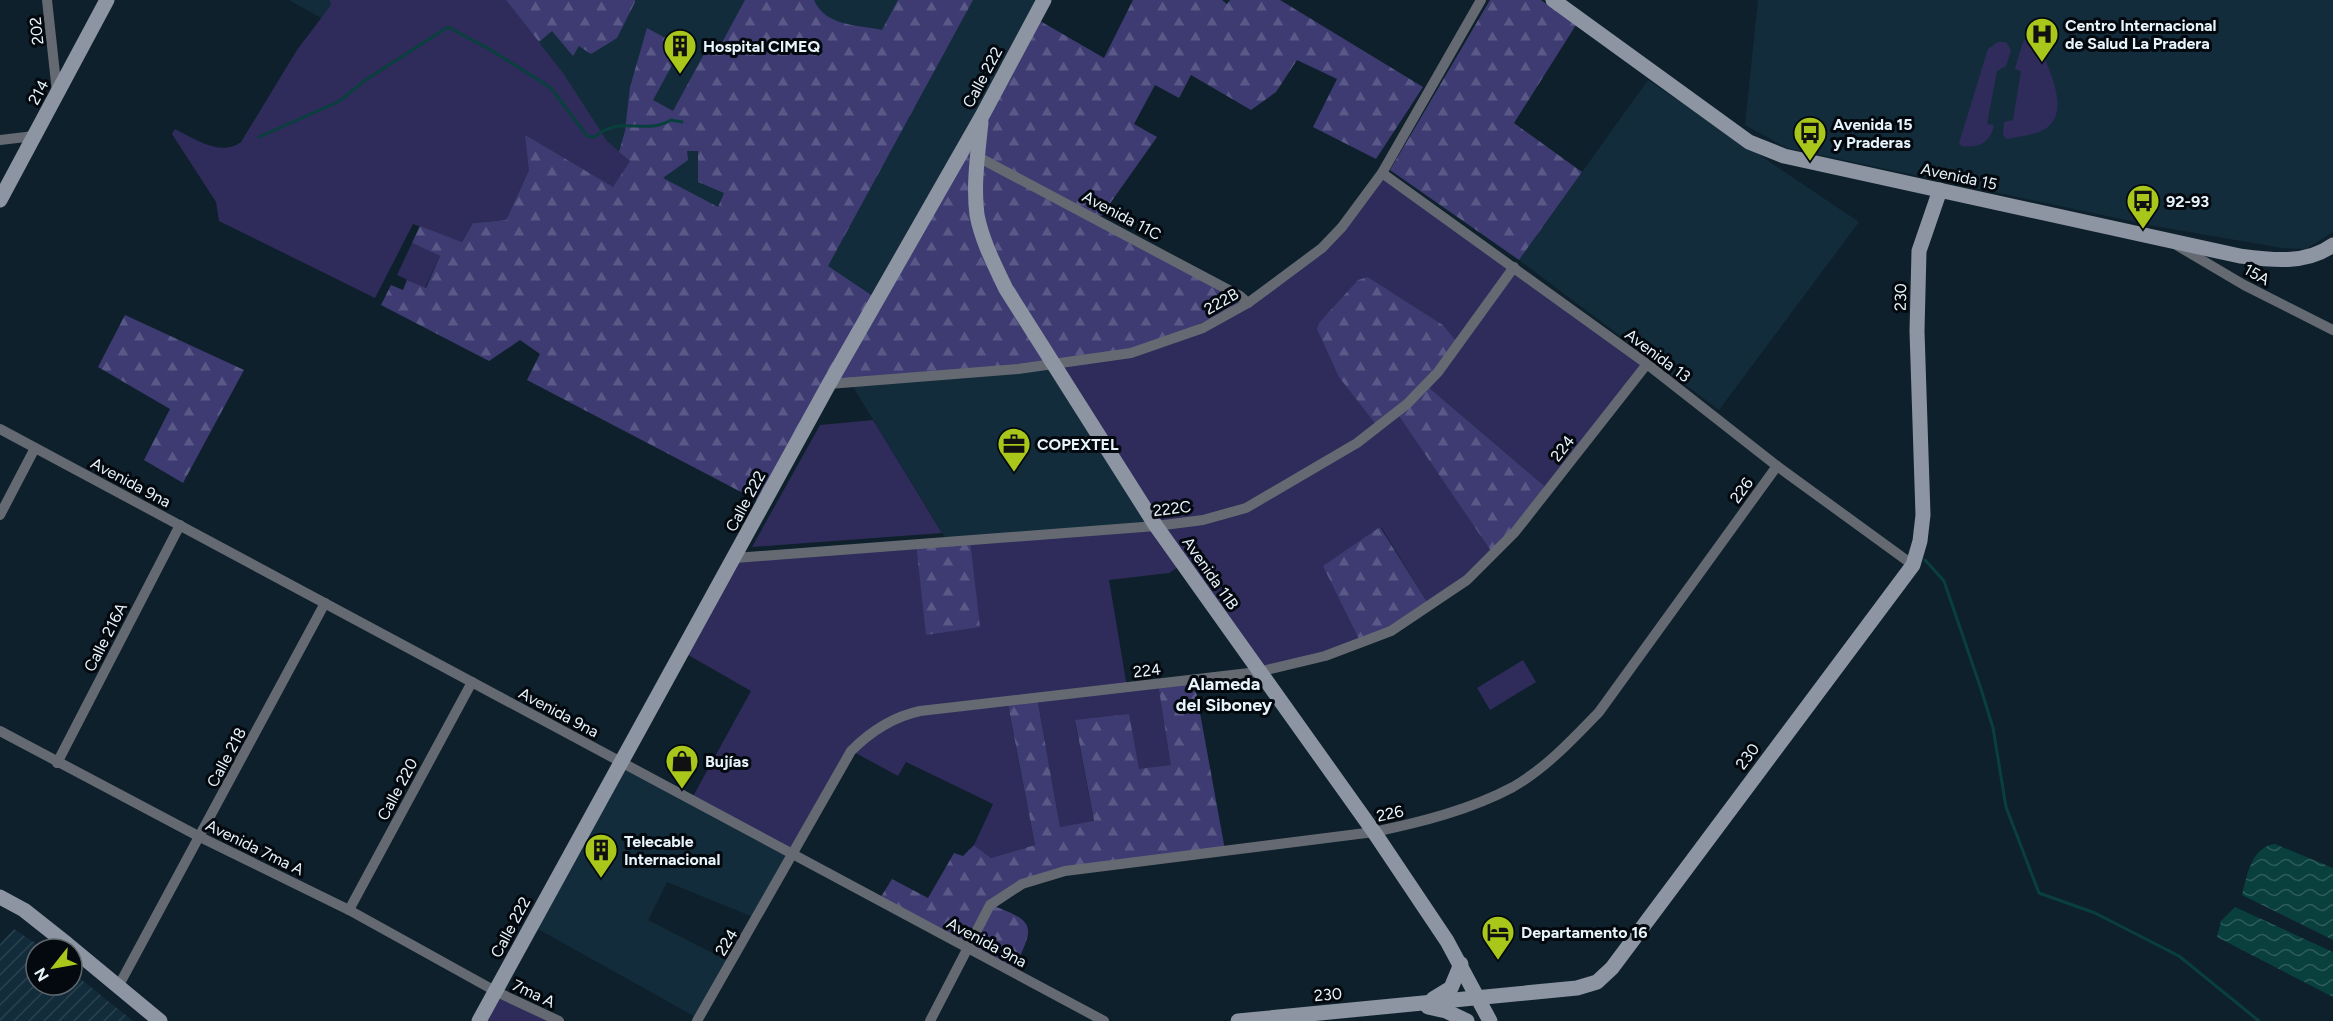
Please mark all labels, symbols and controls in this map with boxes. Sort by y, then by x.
street label: 202 [26,16,47,46]
hospital icon: Centro Internacional de Salud La Pradera [2024,16,2060,63]
place label: Centro Internacional de Salud La Pradera [2065,16,2217,53]
building icon: Hospital CIMEQ [662,28,698,75]
place label: Hospital CIMEQ [703,37,820,56]
street label: Calle 222 [958,44,1006,111]
street label: 214 [24,76,53,108]
bus stop icon: Avenida 15 y Praderas [1792,115,1828,162]
place label: Avenida 15 y Praderas [1833,115,1912,152]
street label: Avenida 15 [1919,159,1999,194]
bus stop icon: 92-93 [2125,183,2161,230]
street label: Avenida 11C [1079,187,1164,244]
place label: 92-93 [2166,192,2209,211]
street label: 15A [2241,260,2273,289]
street label: 230 [1891,283,1910,311]
street label: 222B [1201,284,1242,319]
street label: Avenida 13 [1621,325,1694,386]
office icon: COPEXTEL [996,426,1032,473]
street label: 224 [1546,431,1578,465]
place label: COPEXTEL [1037,435,1119,454]
street label: Avenida 9na [88,453,174,511]
street label: Calle 222 [721,468,769,535]
street label: 226 [1726,474,1757,507]
street label: 222C [1152,497,1192,520]
street label: Avenida 11B [1179,533,1243,614]
street label: Calle 216A [80,599,131,675]
street label: 224 [1132,660,1162,681]
district label: Alameda del Siboney [1176,673,1273,716]
street label: Avenida 9na [516,683,602,741]
street label: Calle 218 [203,724,250,790]
street label: 230 [1731,739,1763,773]
shop icon: Bujías [664,743,700,790]
place label: Bujías [705,752,749,771]
street label: Calle 220 [373,755,422,824]
street label: 226 [1375,801,1405,826]
street label: Avenida 7ma A [203,816,307,879]
building icon: Telecable Internacional [583,832,619,879]
place label: Telecable Internacional [624,832,720,869]
street label: Calle 222 [486,894,534,961]
street label: Avenida 9na [944,913,1030,971]
hotel icon: Departamento 16 [1480,914,1516,961]
place label: Departamento 16 [1521,923,1647,942]
street label: 224 [711,925,742,959]
north arrow [24,937,84,997]
text: N [30,964,53,985]
street label: 7ma A [509,975,558,1012]
street label: 230 [1313,984,1343,1005]

